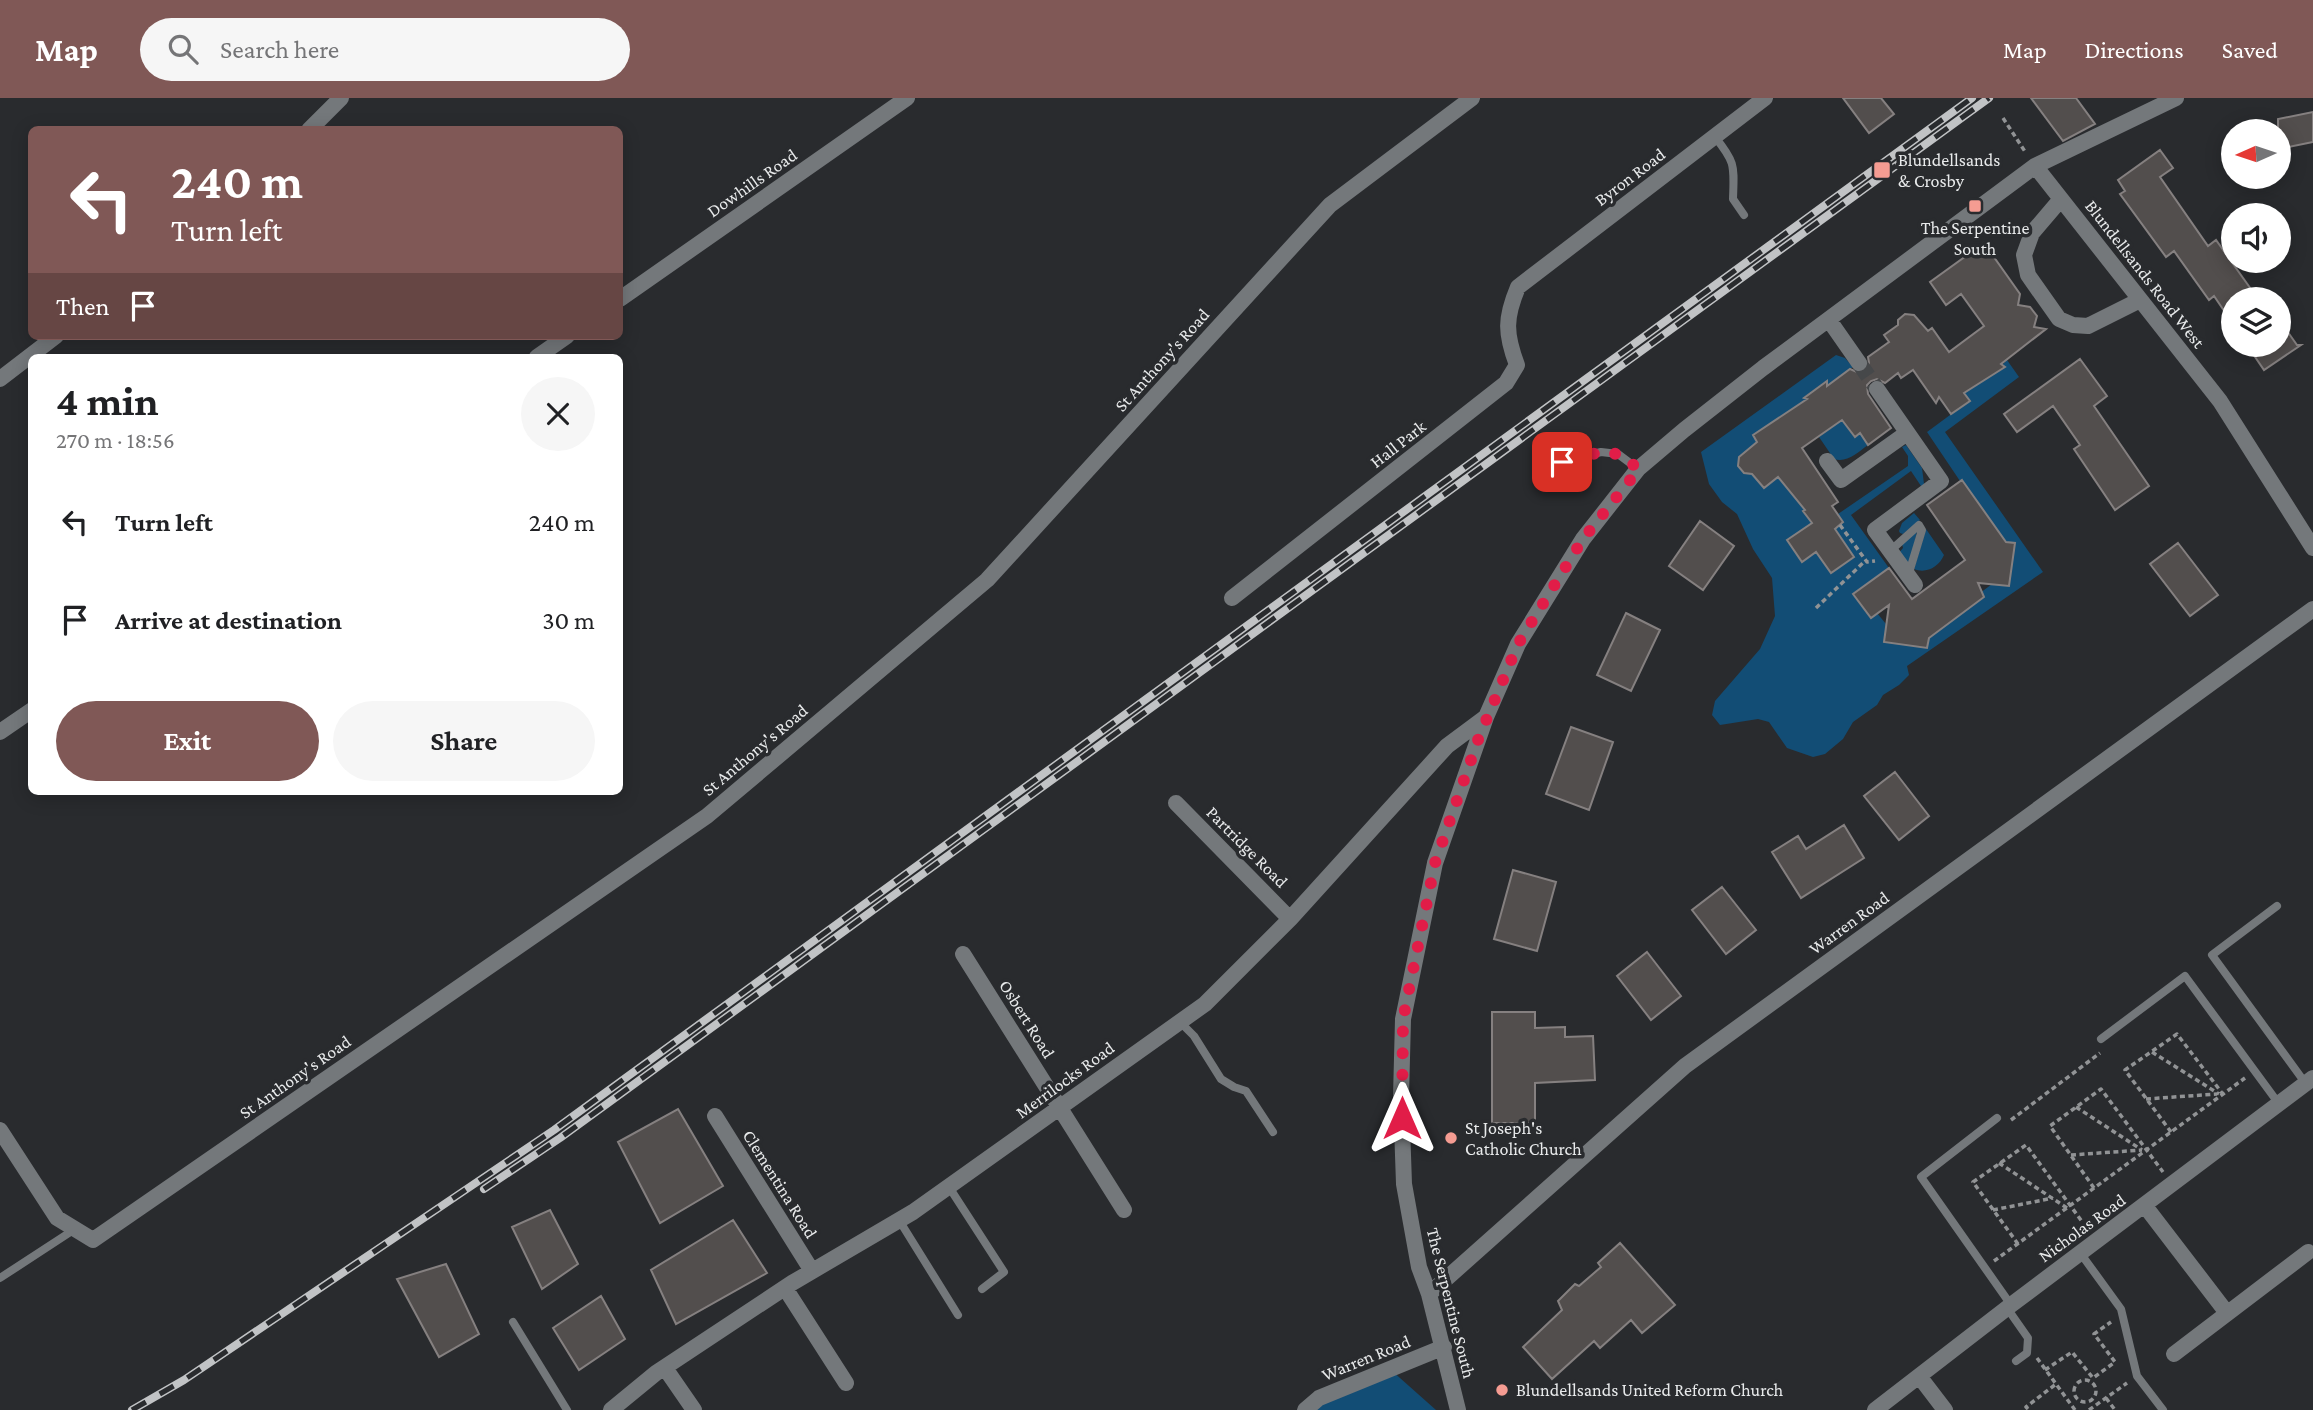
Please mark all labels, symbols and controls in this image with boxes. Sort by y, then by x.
search box [140,18,630,81]
icon: search [164,30,202,68]
text: Map [35,31,98,68]
text: Search here [220,35,339,64]
text: Map [2003,36,2047,63]
text: Directions [2085,36,2184,63]
text: Saved [2222,36,2278,63]
north arrow [2221,119,2291,189]
map controls [2221,119,2291,357]
street label: Dowhills Road [703,144,801,221]
street label: Byron Road [1591,144,1669,210]
place label: Blundellsands & Crosby [1898,150,2000,191]
icon: left [56,154,147,245]
text: 240 m [171,154,303,209]
marker: Blundellsands & Crosby [1872,160,1892,180]
street label: Blundellsands Road West [2081,196,2210,353]
marker: The Serpentine South [1967,198,1983,214]
button: sound [2221,203,2291,273]
text: Turn left [171,212,282,248]
place label: The Serpentine South [1921,218,2029,259]
icon: arrive [124,287,162,325]
button: layers [2221,287,2291,357]
text: Then [56,292,110,321]
street label: St Anthony's Road [1111,304,1214,415]
text: 4 min [56,377,159,424]
button: close [521,377,595,451]
street label: Hall Park [1366,416,1430,472]
text: 270 m · 18:56 [56,427,175,453]
pin [1532,432,1592,492]
icon: arrive [1543,443,1581,481]
icon: left [56,503,94,541]
text: Turn left [115,508,213,537]
text: 240 m [529,508,595,537]
icon: arrive [56,601,94,639]
text: Arrive at destination [115,606,342,635]
text: 30 m [542,606,595,635]
street label: St Anthony's Road [698,700,812,800]
button: Exit [56,701,319,781]
button: Share [333,701,595,781]
street label: Partridge Road [1202,802,1292,892]
street label: Warren Road [1805,887,1893,959]
street label: Osbert Road [995,976,1059,1062]
street label: St Anthony's Road [236,1031,355,1123]
street label: Merrilocks Road [1012,1037,1119,1122]
position arrow [1365,1081,1439,1155]
place label: St Joseph's Catholic Church [1465,1118,1582,1159]
street label: Clementina Road [739,1126,822,1242]
marker: St Joseph's Catholic Church [1443,1130,1459,1146]
street label: Nicholas Road [2035,1189,2130,1266]
street label: The Serpentine South [1423,1226,1479,1381]
street label: Warren Road [1319,1331,1414,1385]
place label: Blundellsands United Reform Church [1516,1380,1784,1400]
marker: Blundellsands United Reform Church [1494,1382,1510,1398]

